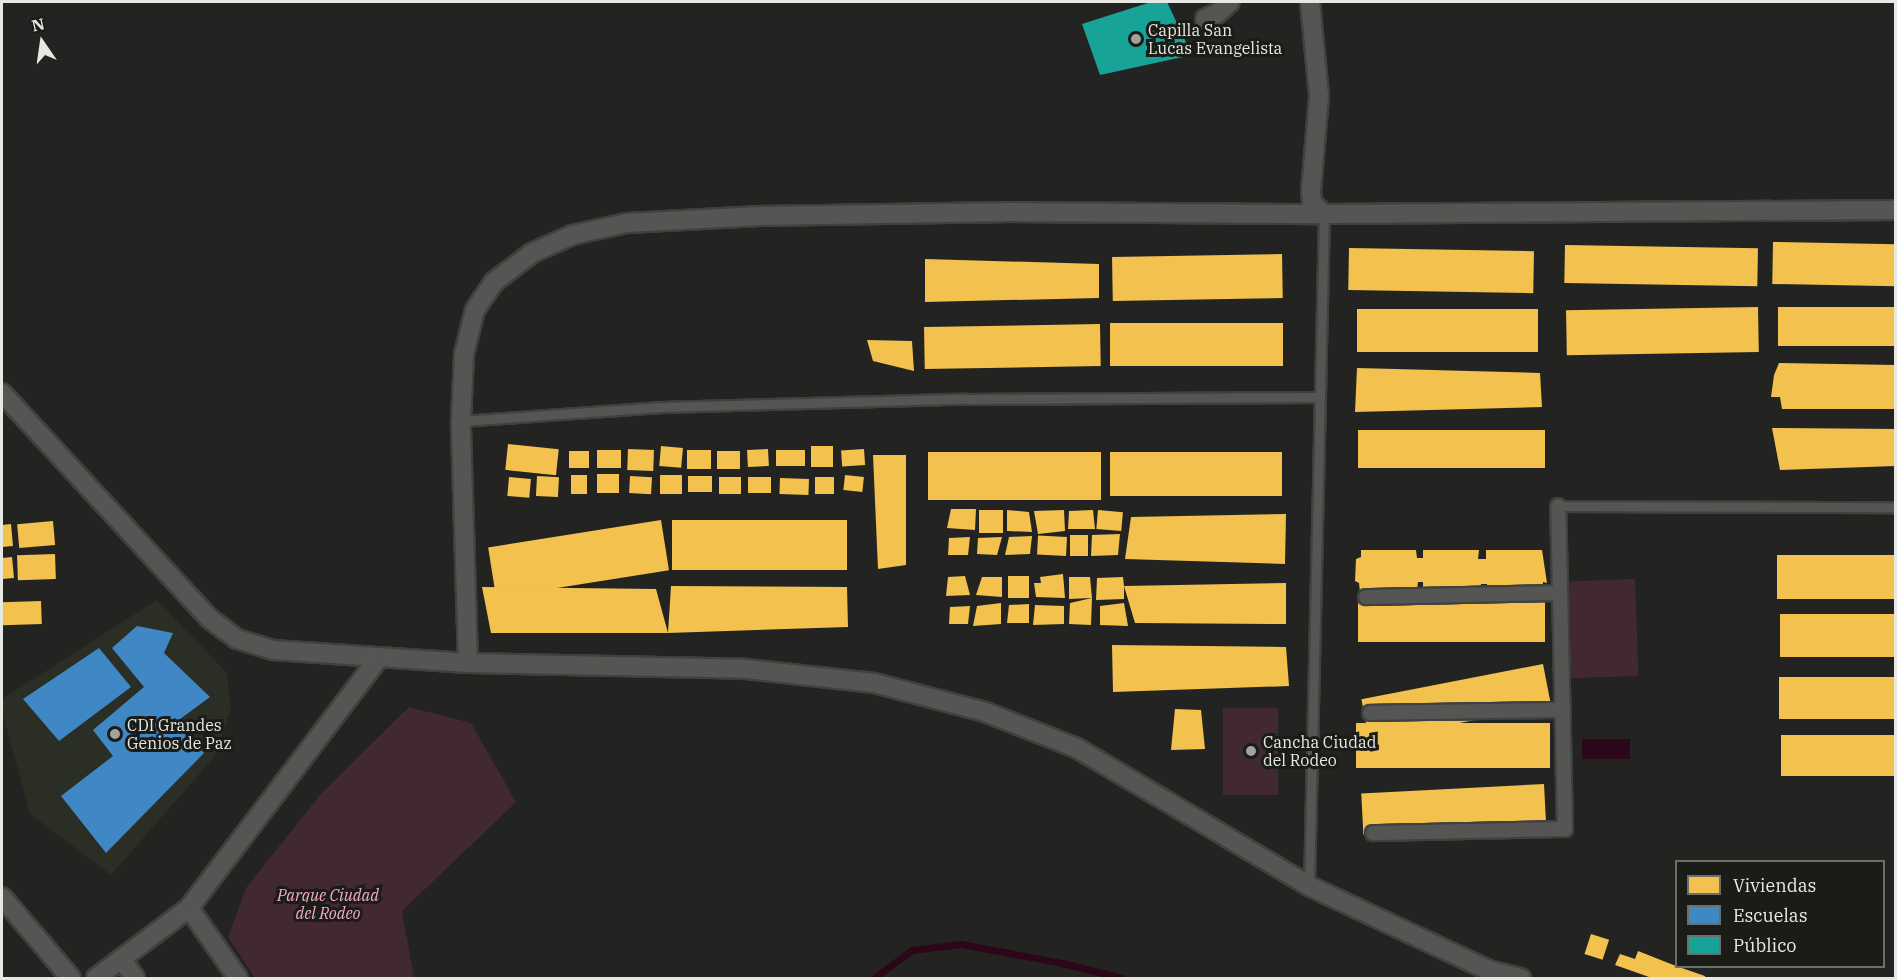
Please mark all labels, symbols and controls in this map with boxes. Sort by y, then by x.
north arrow [12,12,72,72]
text: N [30,13,46,36]
place label: Capilla San Lucas Evangelista [1148,20,1282,58]
marker: Capilla San Lucas Evangelista [1129,32,1143,46]
place label: CDI Grandes Genios de Paz [127,715,232,753]
marker: CDI Grandes Genios de Paz [108,727,122,741]
place label: Cancha Ciudad del Rodeo [1263,732,1376,770]
marker: Cancha Ciudad del Rodeo [1244,744,1258,758]
legend [1675,860,1885,968]
text: Viviendas [1733,874,1816,897]
park label: Parque Ciudad del Rodeo [277,885,379,923]
text: Escuelas [1733,904,1807,927]
text: Público [1733,934,1797,957]

